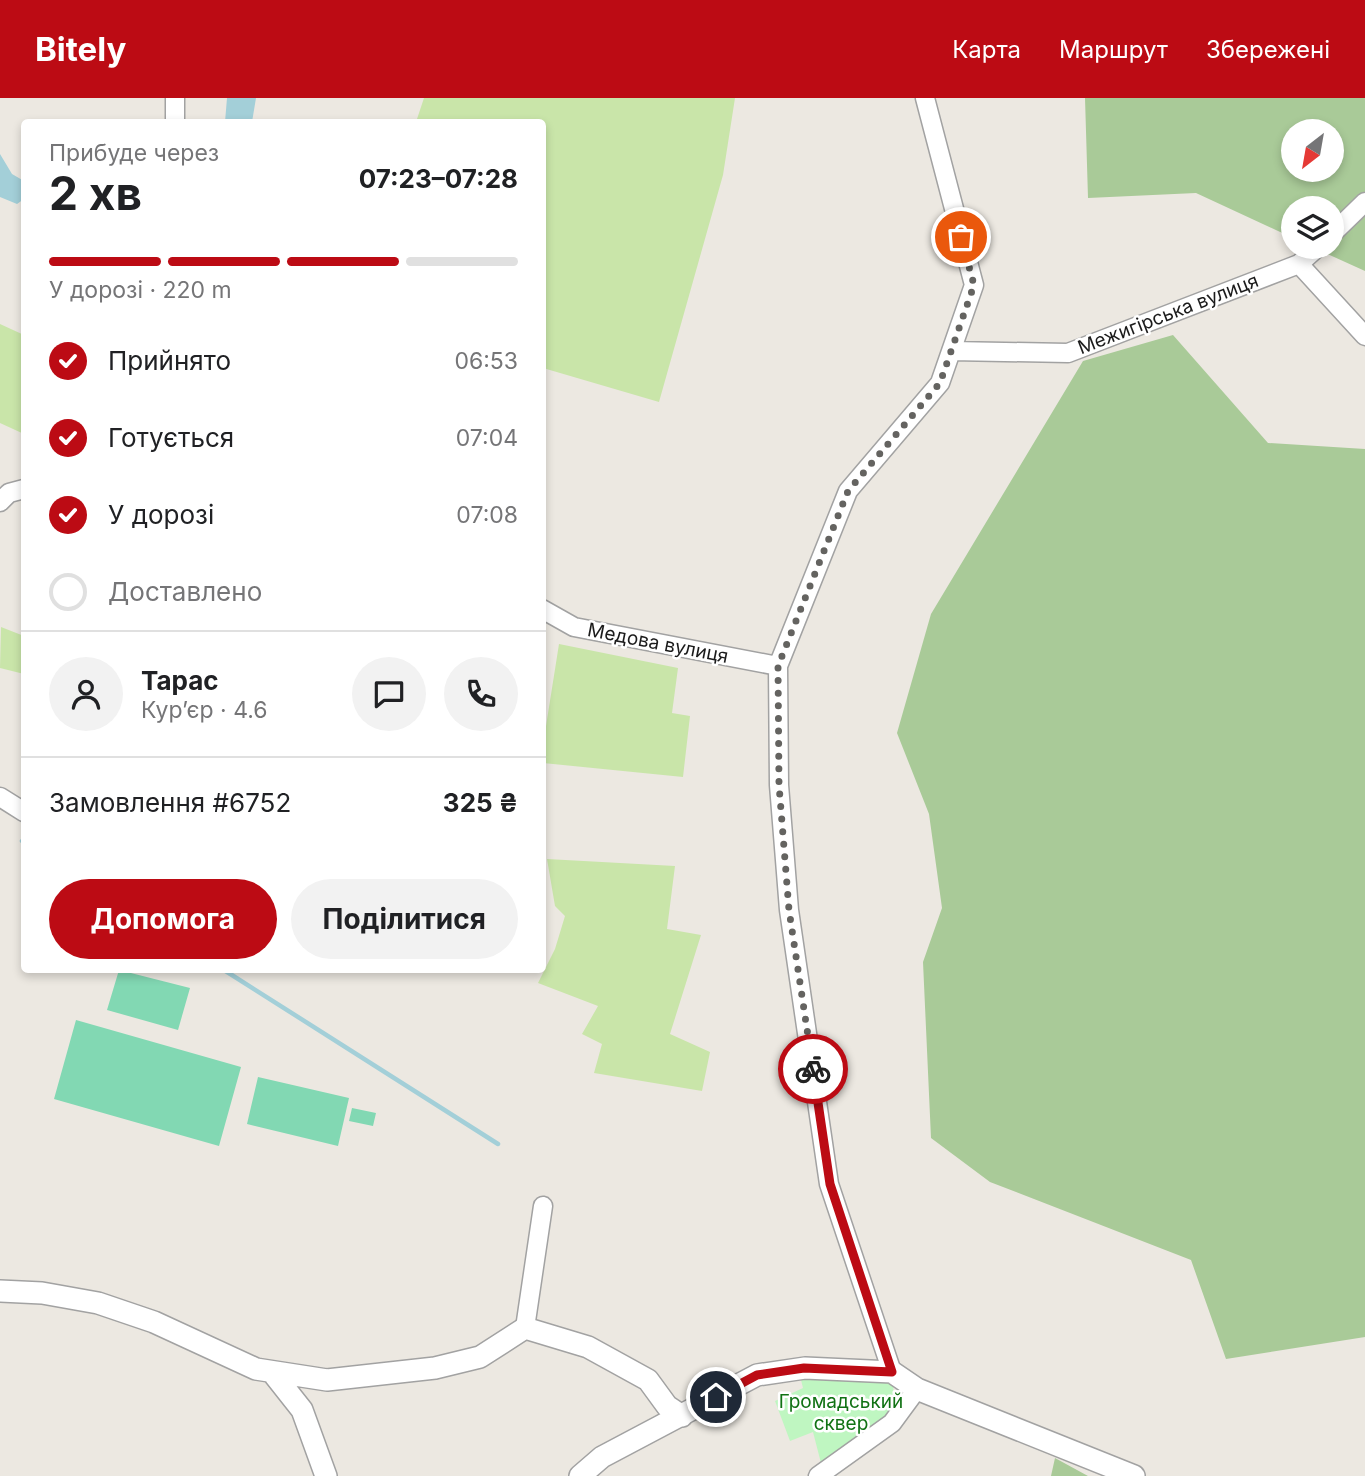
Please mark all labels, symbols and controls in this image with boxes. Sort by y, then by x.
text: Bitely [35,29,126,69]
text: Карта [952,35,1021,64]
text: Маршрут [1059,35,1168,64]
text: Збережені [1206,35,1330,64]
north arrow [1281,119,1344,182]
map controls [1281,119,1344,259]
text: Прибуде через [49,139,219,167]
text: 07:23–07:28 [359,163,518,194]
text: 2 хв [49,165,142,221]
button: layers [1281,196,1344,259]
pin [931,207,991,267]
icon: bag [942,218,980,256]
street label: Межигірська вулиця [1074,269,1262,359]
text: У дорозі · 220 m [49,276,232,304]
icon: check [49,342,87,380]
text: Прийнято [108,345,231,376]
text: 06:53 [454,347,518,375]
icon: check [49,419,87,457]
text: Готується [108,422,234,453]
text: 07:04 [456,424,518,452]
icon: check [49,496,87,534]
text: У дорозі [108,499,214,530]
text: 07:08 [456,501,518,529]
text: Доставлено [108,576,262,607]
street label: Медова вулиця [586,618,730,668]
button: person [49,657,123,731]
button: chat [352,657,426,731]
button: phone [444,657,518,731]
text: Тарас [141,665,219,696]
text: Кур’єр · 4.6 [141,696,268,724]
text: Замовлення #6752 [49,787,291,818]
text: 325 ₴ [443,787,518,818]
button: Допомога [49,879,277,959]
button: Поділитися [291,879,518,959]
courier [778,1034,848,1104]
icon: bike [794,1050,832,1088]
pin [686,1367,746,1427]
icon: home [697,1378,735,1416]
park label: Громадський сквер [779,1390,903,1435]

